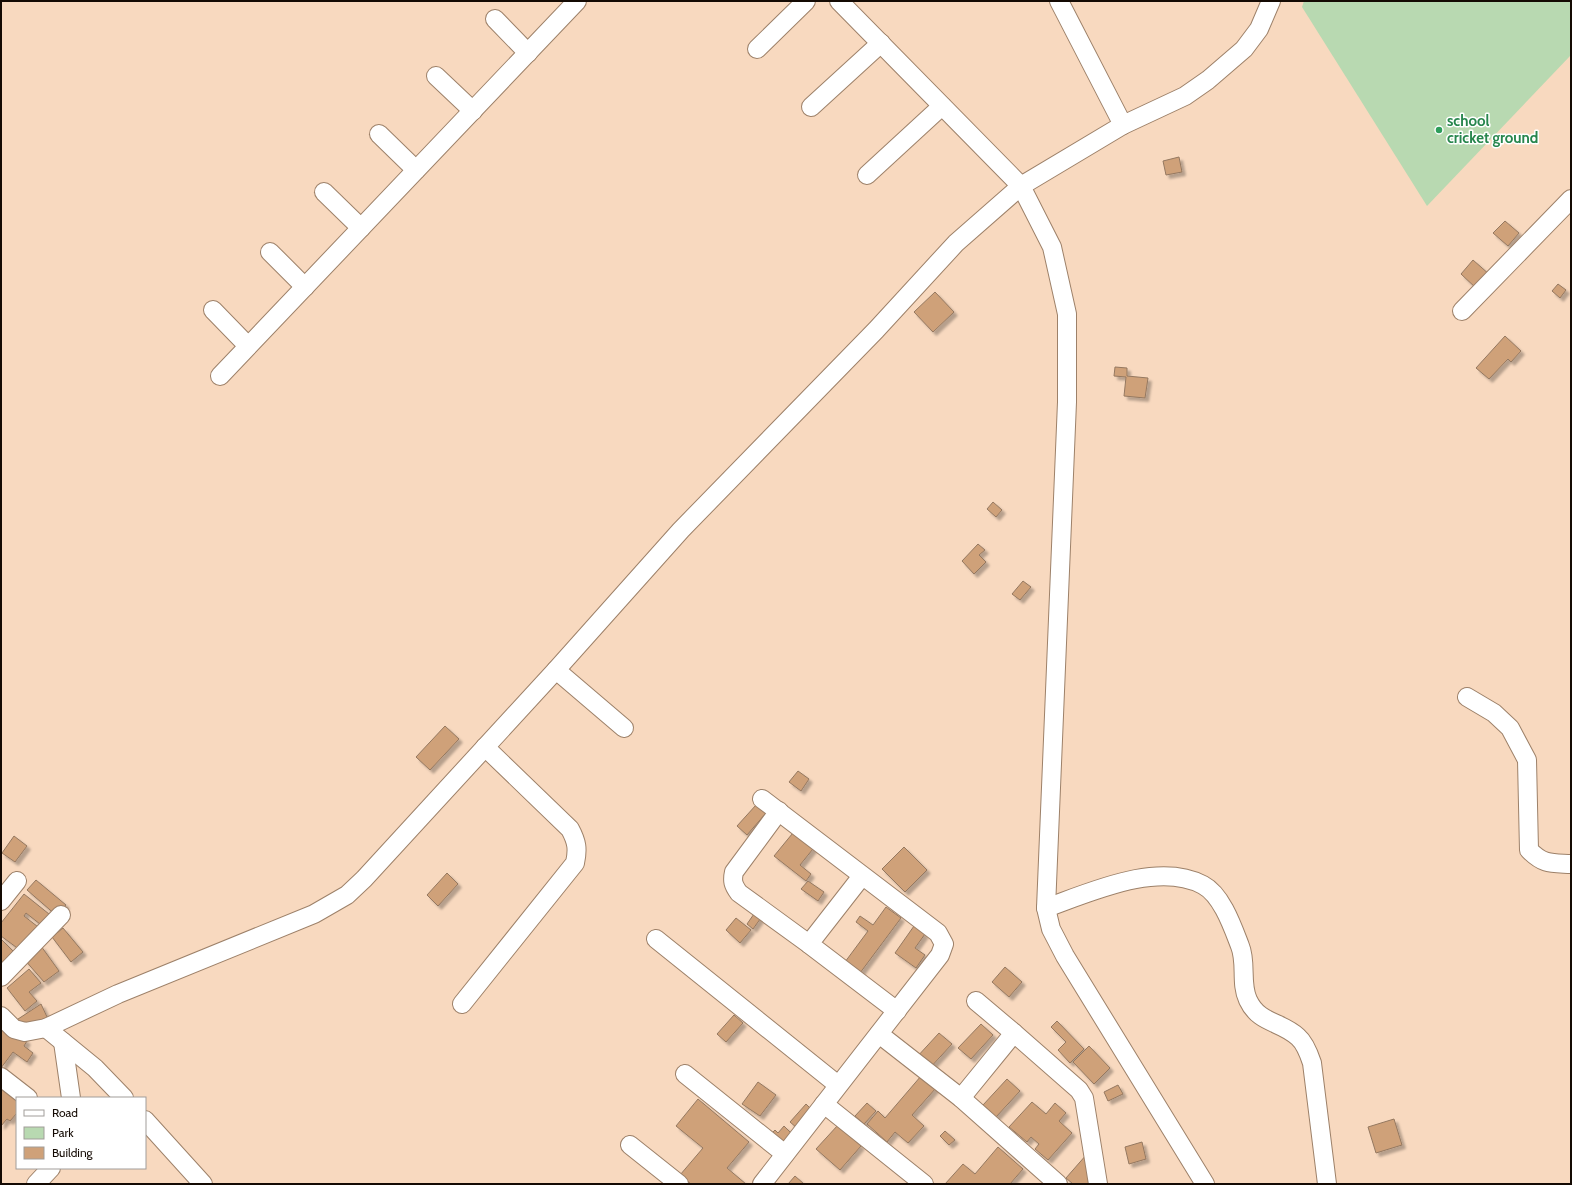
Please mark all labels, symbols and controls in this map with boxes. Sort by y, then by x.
place label: school cricket ground [1447,112,1538,147]
marker: school cricket ground [1434,125,1444,135]
legend [16,1097,146,1169]
text: Road [52,1105,78,1120]
text: Park [52,1125,74,1140]
text: Building [52,1145,94,1160]

